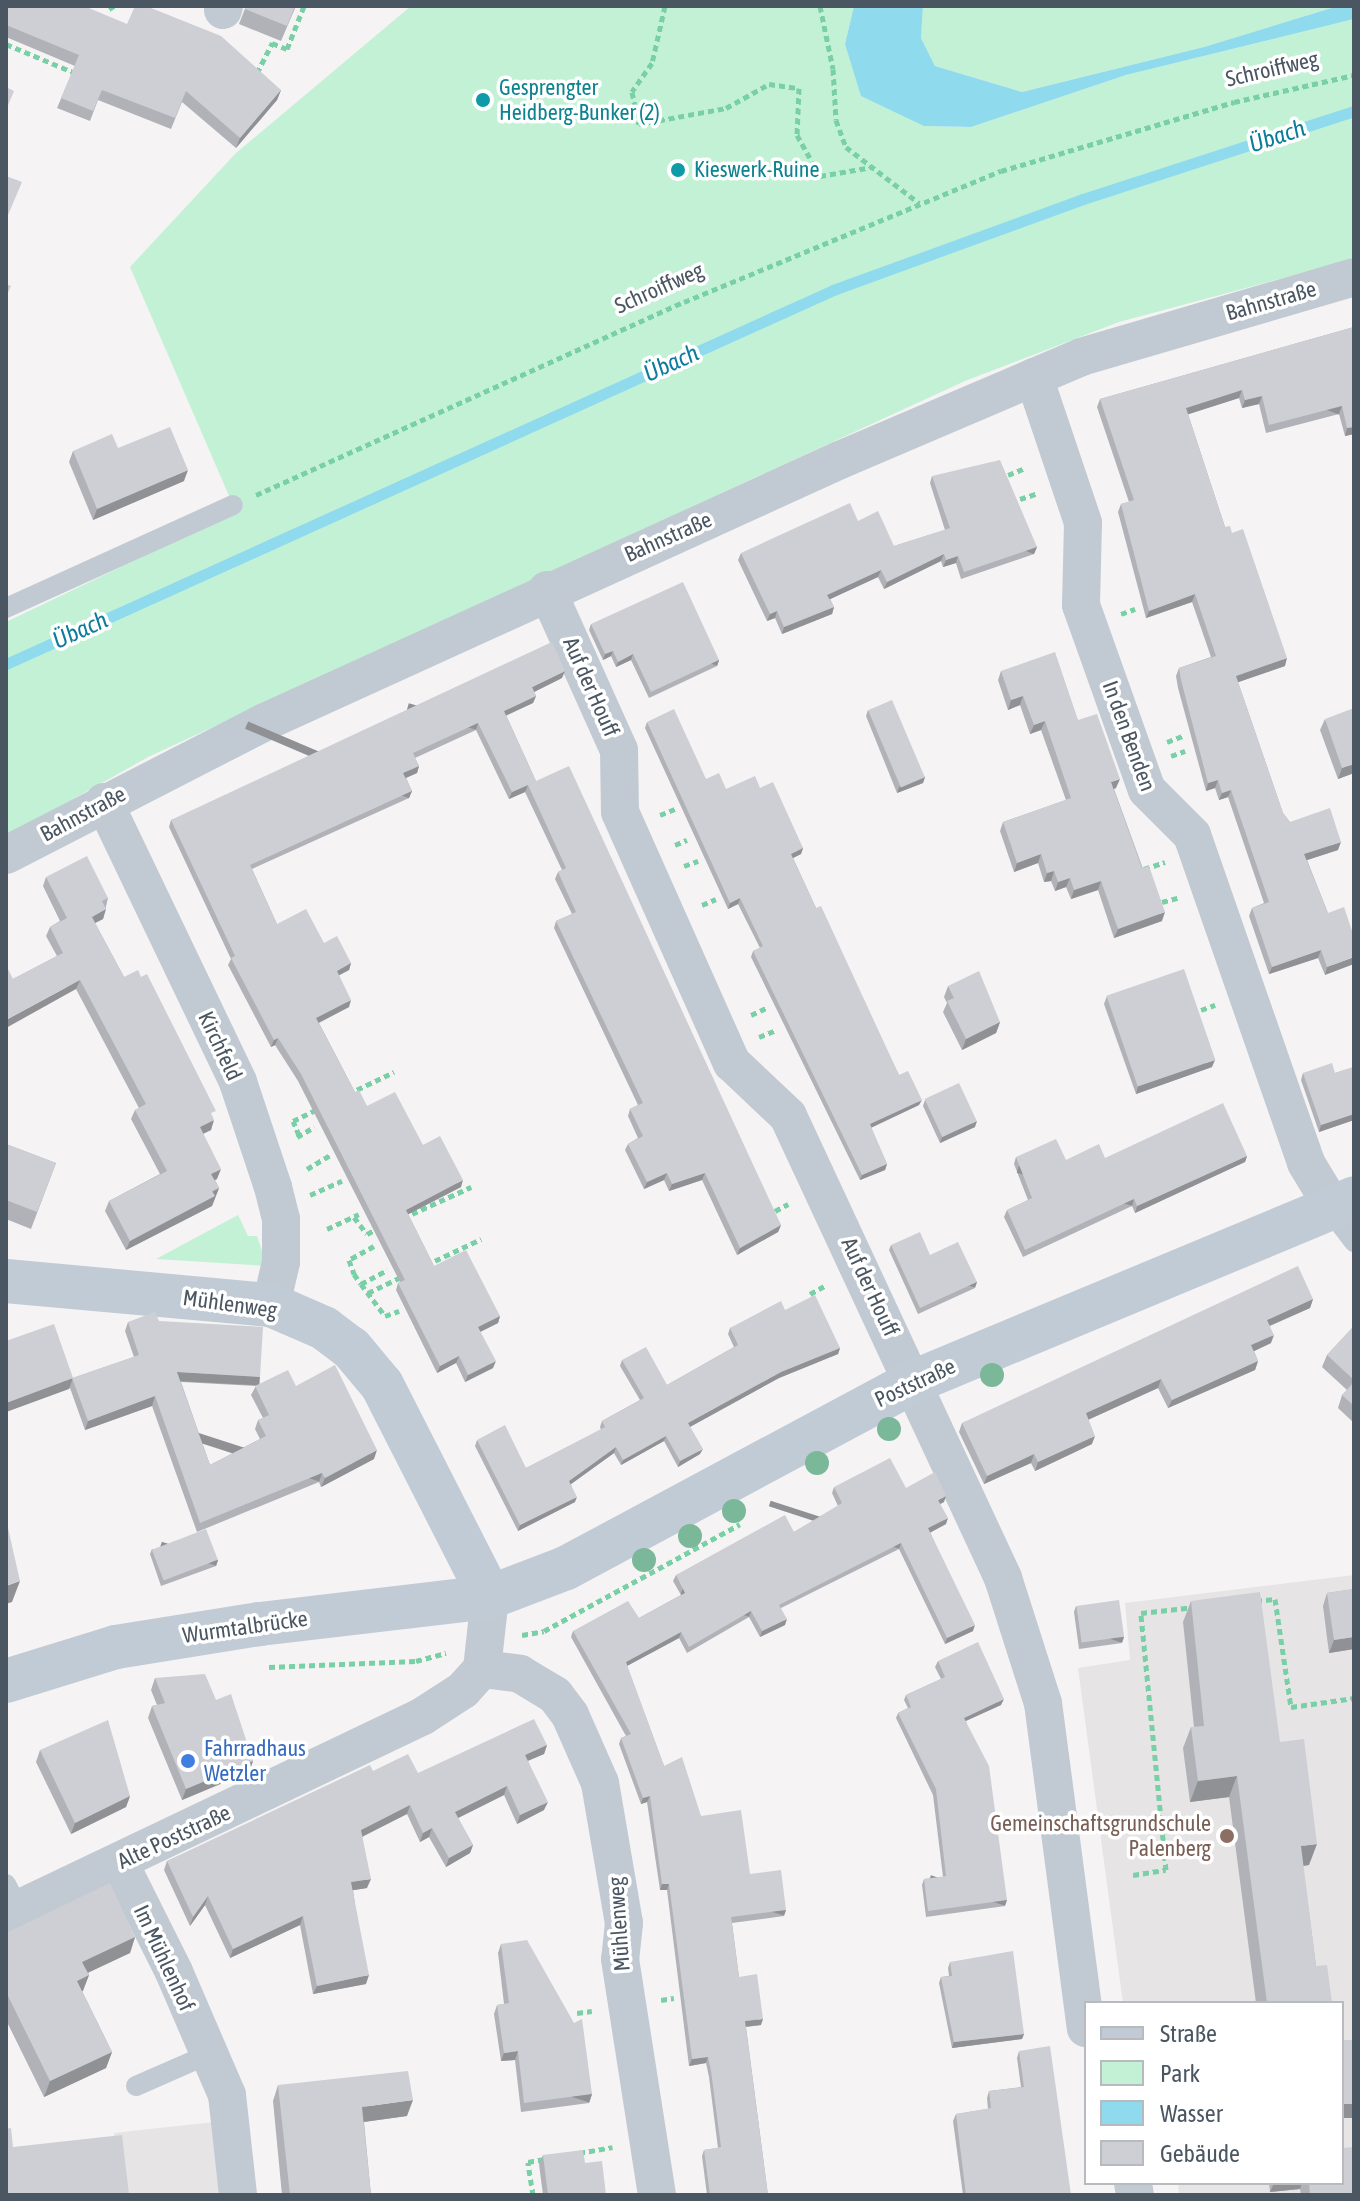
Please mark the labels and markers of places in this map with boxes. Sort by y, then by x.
place label: Gesprengter Heidberg-Bunker (2) [499,74,660,126]
marker: Gesprengter Heidberg-Bunker (2) [474,91,492,109]
place label: Kieswerk-Ruine [694,157,820,183]
marker: Kieswerk-Ruine [669,161,687,179]
place label: Fahrradhaus Wetzler [204,1735,306,1786]
marker: Fahrradhaus Wetzler [179,1752,197,1770]
place label: Gemeinschaftsgrundschule Palenberg [990,1810,1211,1862]
marker: Gemeinschaftsgrundschule Palenberg [1218,1827,1236,1845]

